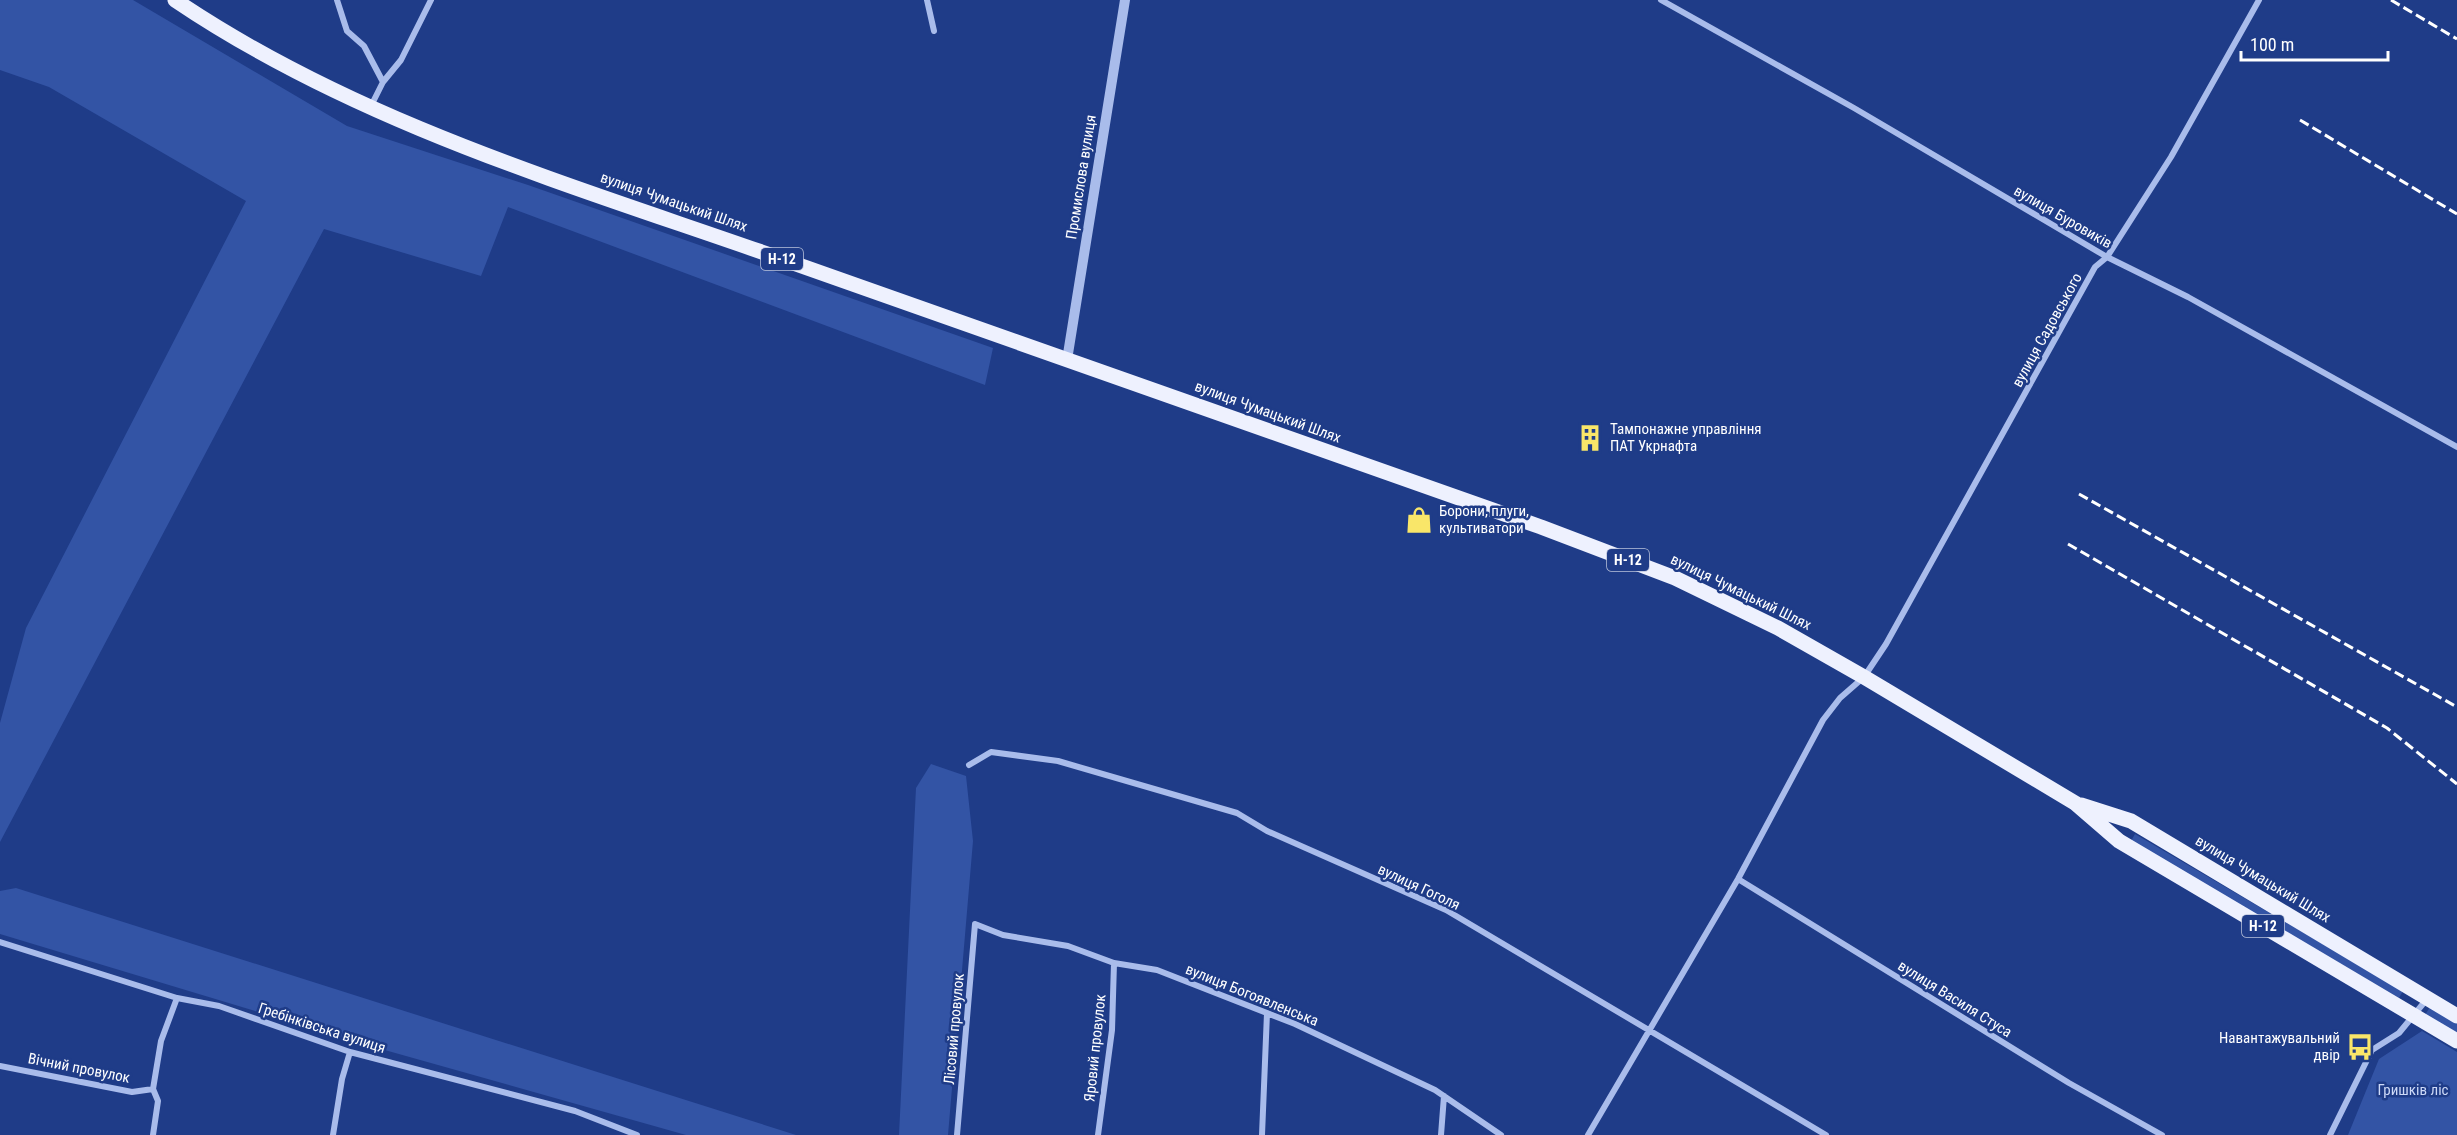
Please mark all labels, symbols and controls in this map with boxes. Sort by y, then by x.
scale bar [2241,24,2388,62]
text: 100 m [2250,34,2294,55]
street label: Промислова вулиця [1062,113,1100,241]
street label: вулиця Чумацький Шлях [598,168,750,236]
street label: вулиця Буровиків [2011,182,2115,252]
road number: Н-12 [761,248,803,270]
street label: вулиця Садовського [2008,270,2086,390]
street label: вулиця Чумацький Шлях [1192,377,1344,447]
place label: Тампонажне управління ПАТ Укрнафта [1610,420,1762,455]
building icon: Тампонажне управління ПАТ Укрнафта [1575,423,1605,453]
place label: Борони, плуги, культиватори [1439,502,1529,537]
shop icon: Борони, плуги, культиватори [1404,505,1434,535]
road number: Н-12 [1607,549,1649,571]
street label: вулиця Чумацький Шлях [1668,550,1815,634]
street label: вулиця Чумацький Шлях [2192,832,2334,927]
street label: вулиця Гоголя [1375,860,1463,914]
road number: Н-12 [2242,915,2284,937]
street label: вулиця Василя Стуса [1895,957,2015,1041]
street label: вулиця Богоявленська [1183,960,1321,1030]
street label: Лісовий провулок [940,973,968,1085]
street label: Яровий провулок [1080,993,1110,1103]
street label: Гребінківська вулиця [256,999,388,1057]
place label: Навантажувальний двір [2219,1029,2340,1064]
bus stop icon: Навантажувальний двір [2345,1032,2375,1062]
street label: Вічний провулок [26,1049,132,1087]
park label: Гришків ліс [2377,1081,2449,1099]

